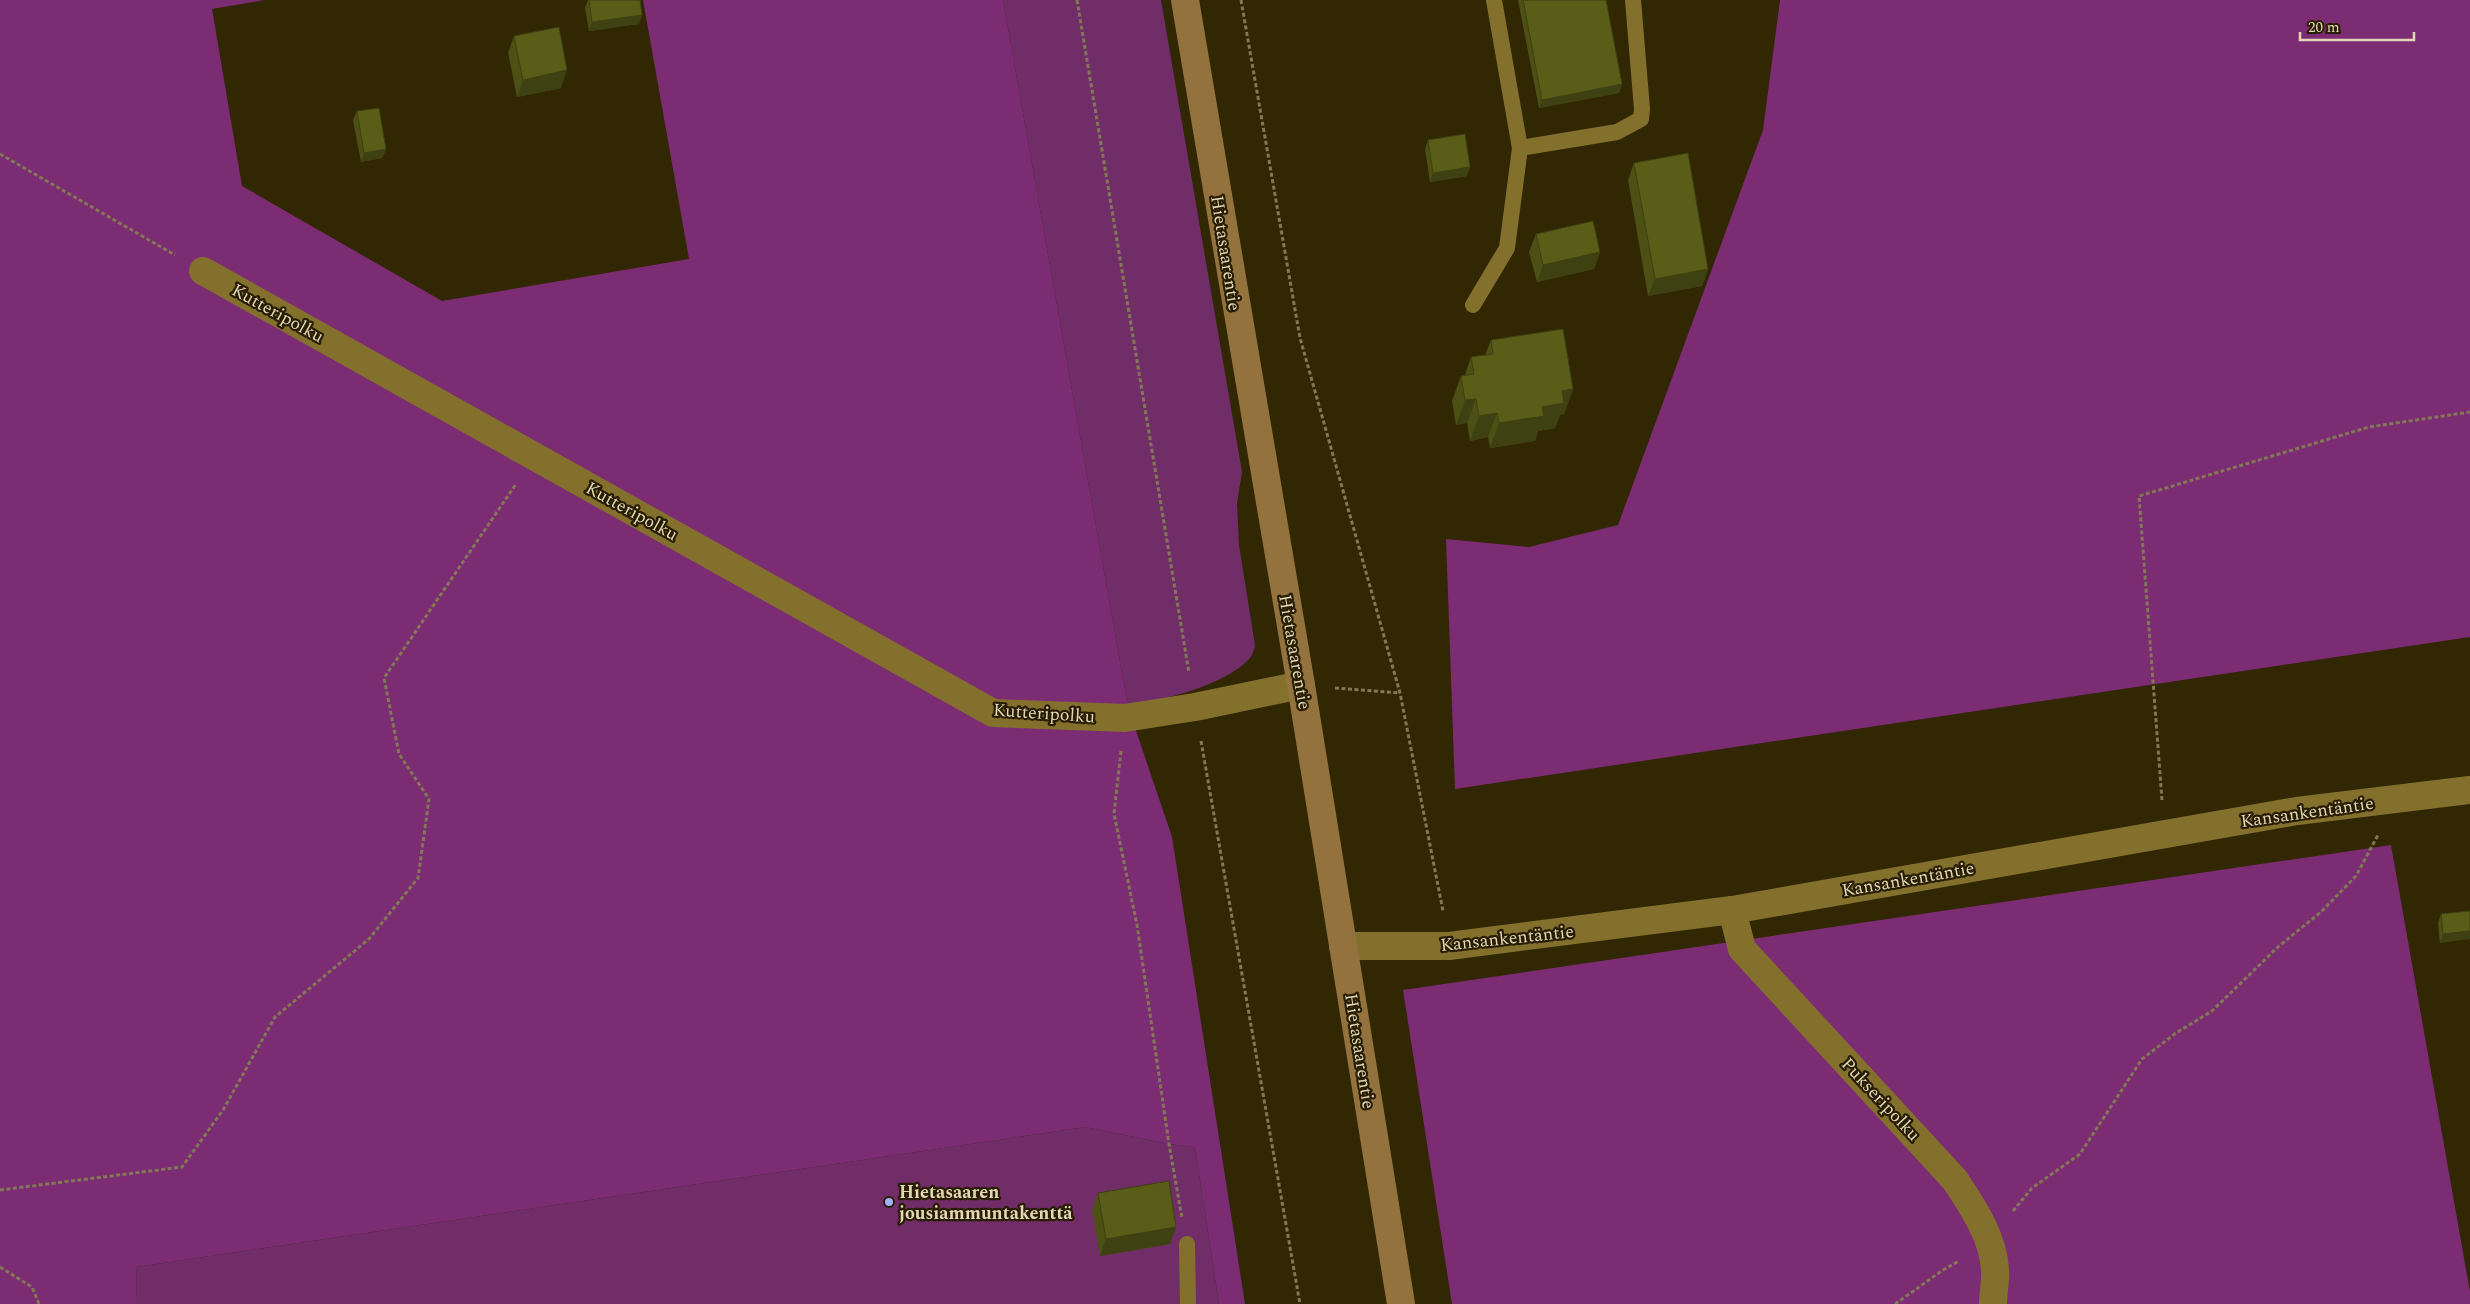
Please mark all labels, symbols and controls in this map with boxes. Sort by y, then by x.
scale bar [2300,10,2414,42]
text: 20 m [2308,16,2340,39]
street label: Hietasaarentie [1203,193,1248,313]
street label: Kutteripolku [227,277,329,350]
street label: Kutteripolku [581,475,683,548]
street label: Hietasaarentie [1271,592,1318,712]
street label: Kutteripolku [992,696,1096,731]
street label: Kansankentäntie [2239,790,2375,835]
street label: Kansankentäntie [1840,855,1976,904]
street label: Kansankentäntie [1439,918,1575,959]
street label: Hietasaarentie [1337,991,1382,1111]
street label: Pukseripolku [1835,1051,1927,1147]
place label: Hietasaaren jousiammuntakenttä [899,1179,1073,1227]
marker: Hietasaaren jousiammuntakenttä [883,1196,895,1208]

